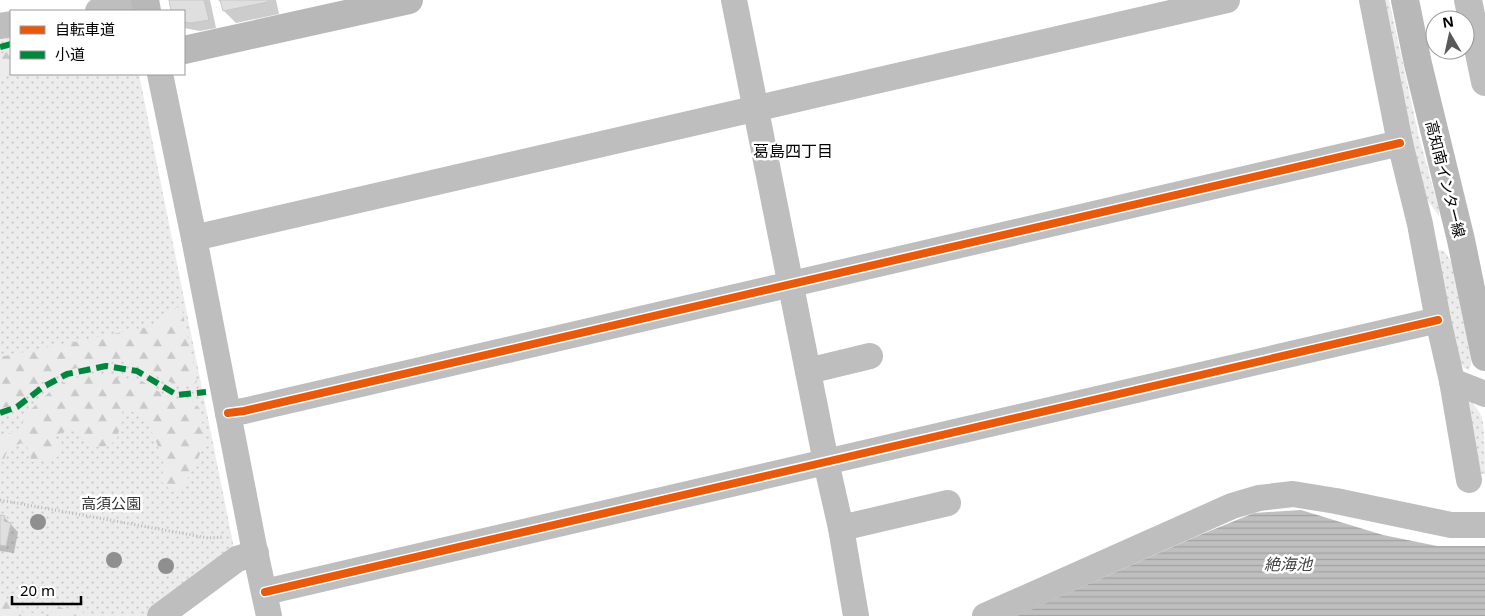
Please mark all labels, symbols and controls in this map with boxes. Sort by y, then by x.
legend [10,10,185,75]
north arrow [1425,10,1475,60]
text: N [1441,11,1455,32]
text: 自転車道 [55,19,115,39]
text: 小道 [55,44,85,64]
street label: 高知南インター線 [1422,118,1470,240]
district label: 葛島四丁目 [753,140,833,162]
park label: 高須公園 [81,493,141,513]
water label: 絶海池 [1264,553,1314,575]
scale bar [12,574,81,606]
text: 20 m [20,580,55,600]

